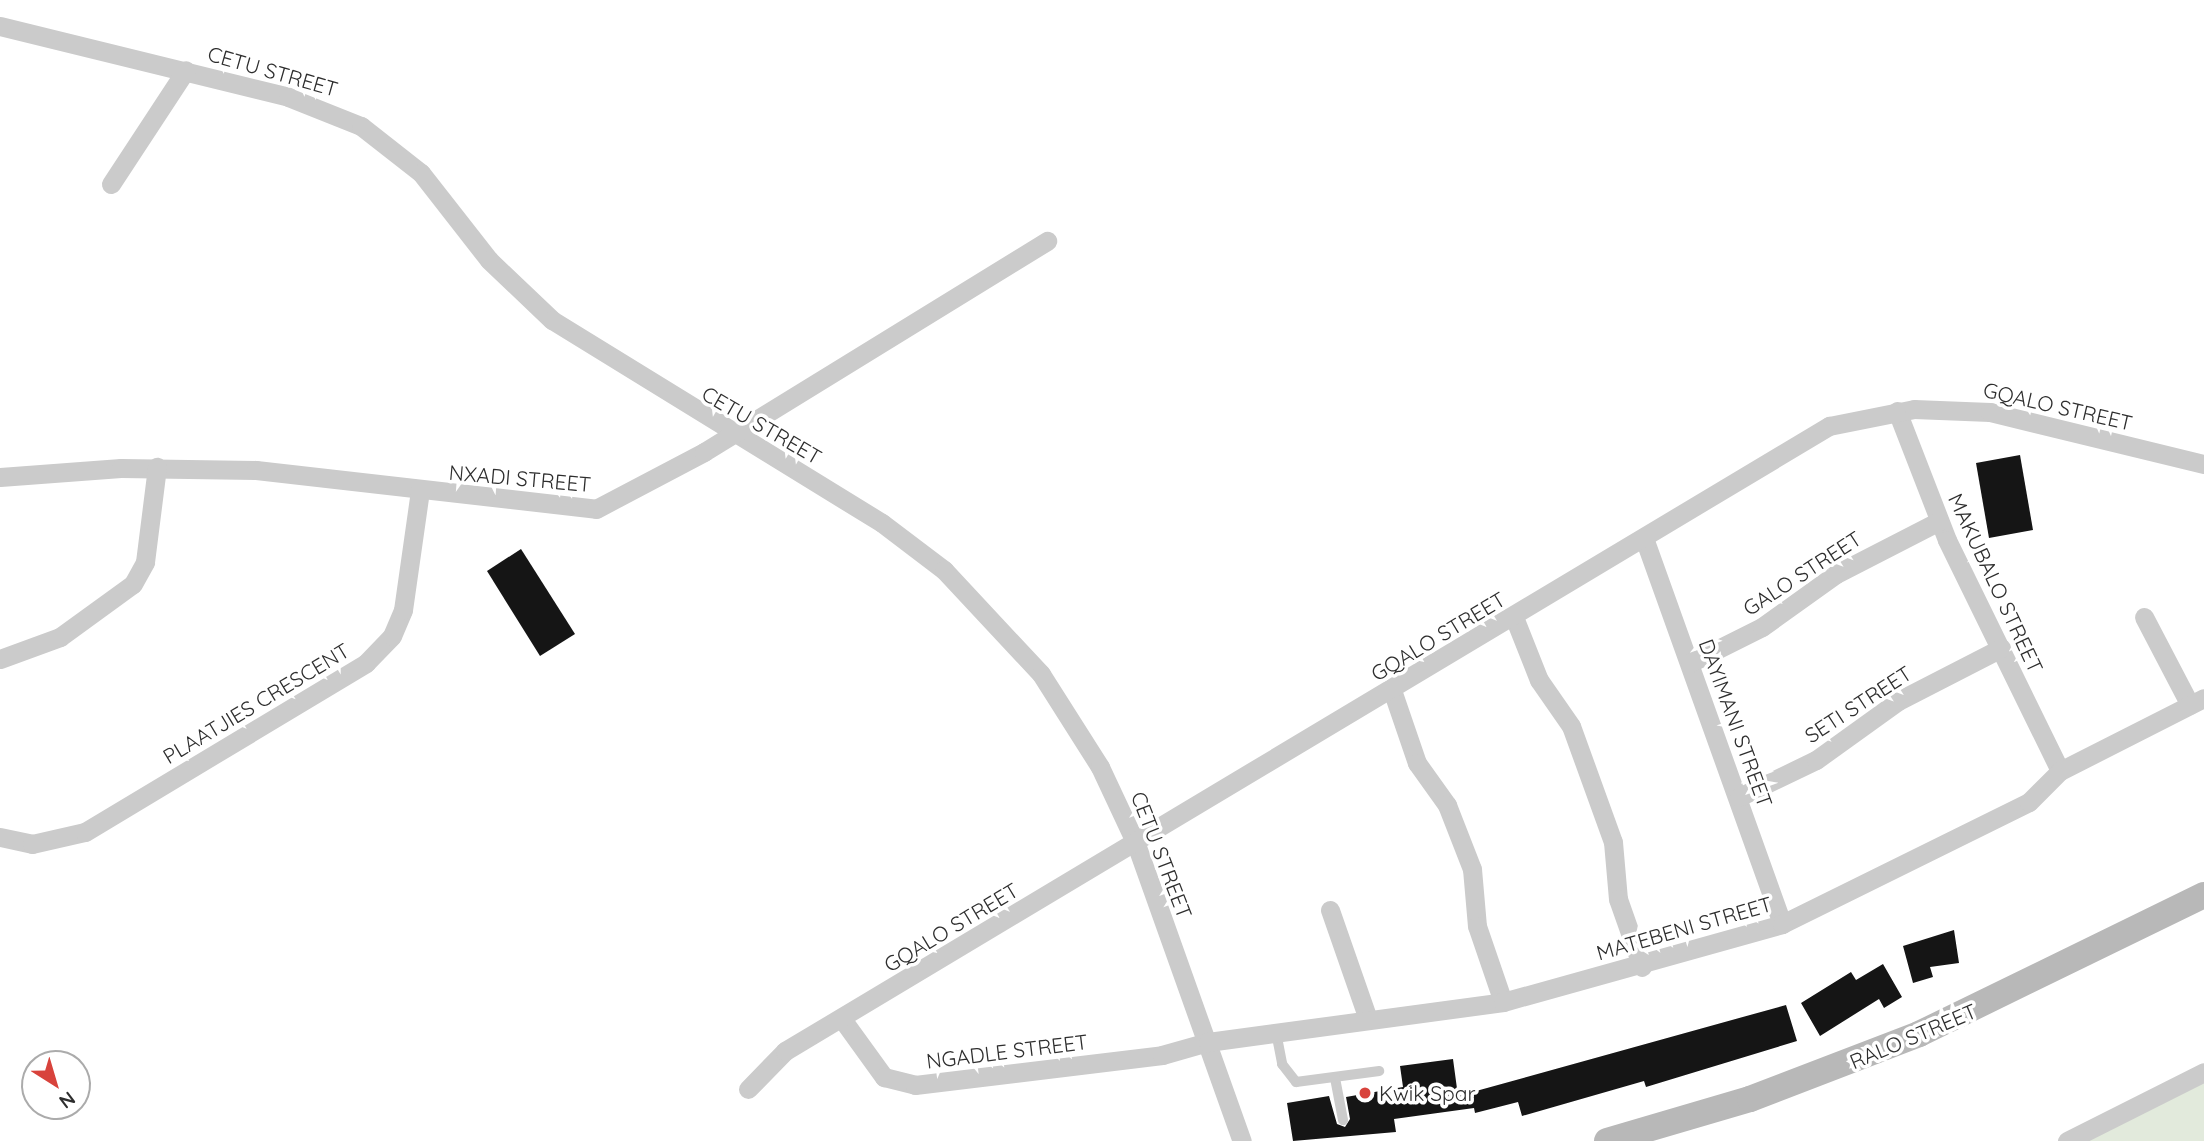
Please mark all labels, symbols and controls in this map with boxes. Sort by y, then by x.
street label: CETU STREET [205,40,341,102]
street label: GQALO STREET [1981,377,2135,435]
street label: CETU STREET [698,381,826,469]
street label: NXADI STREET [448,459,592,497]
street label: MAKUBALO STREET [1943,489,2049,677]
street label: GALO STREET [1738,525,1866,621]
street label: GQALO STREET [1366,586,1510,686]
street label: DAYIMANI STREET [1694,636,1778,810]
street label: PLAATJIES CRESCENT [158,637,354,769]
street label: SETI STREET [1800,660,1916,748]
street label: CETU STREET [1126,788,1198,922]
street label: GQALO STREET [879,877,1023,977]
street label: MATEBENI STREET [1593,891,1775,965]
street label: RALO STREET [1846,998,1980,1074]
street label: NGADLE STREET [925,1029,1089,1073]
north arrow [21,1050,91,1120]
place label: Kwik Spar [1379,1080,1475,1106]
marker: Kwik Spar [1357,1085,1373,1101]
text: N [55,1086,80,1114]

